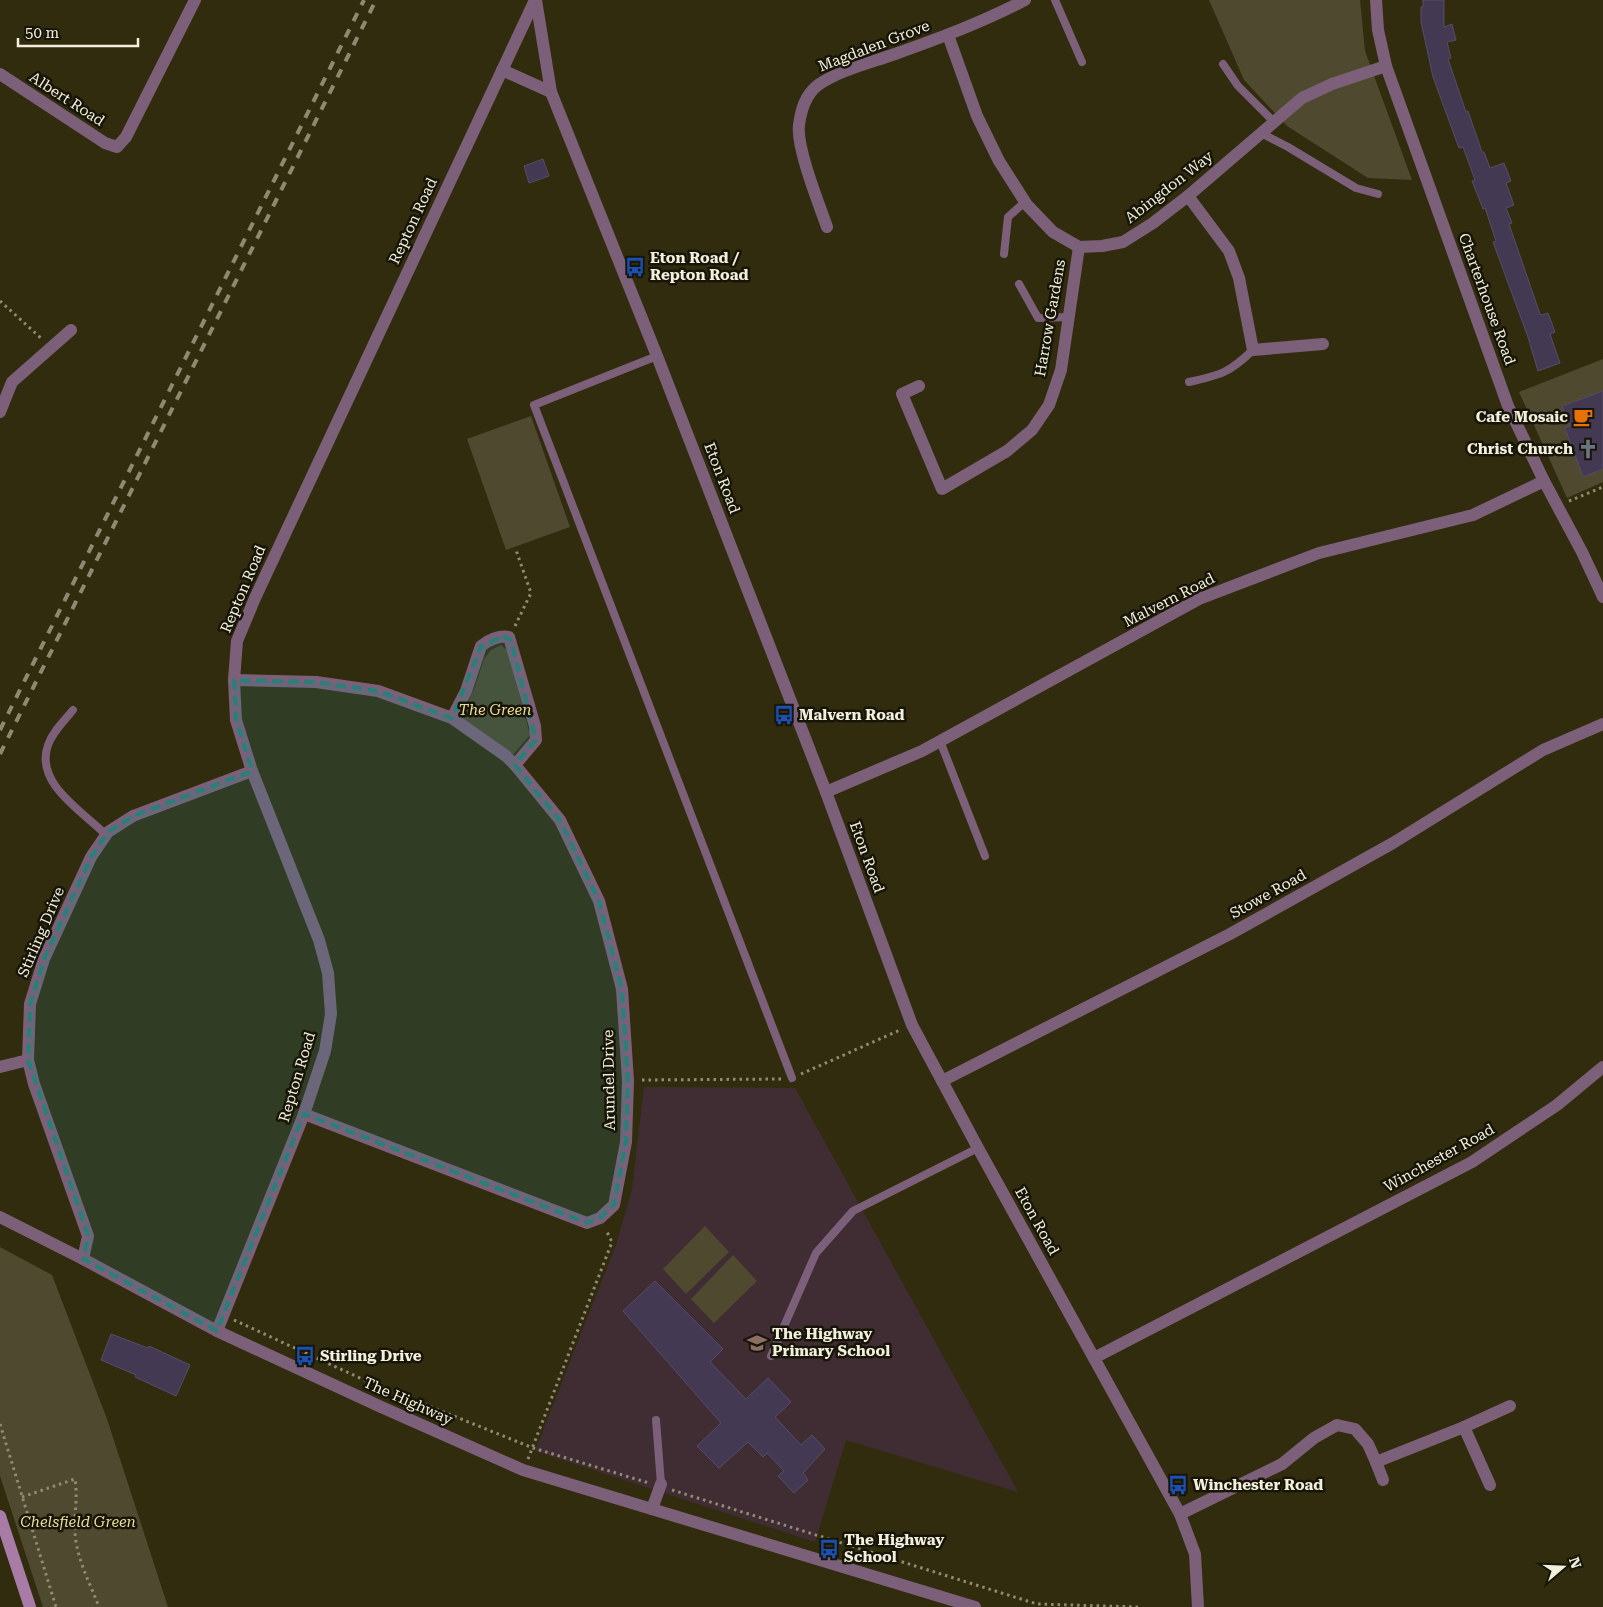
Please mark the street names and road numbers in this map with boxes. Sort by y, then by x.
street label: Magdalen Grove [816,16,932,76]
street label: Albert Road [26,68,108,130]
street label: Abingdon Way [1121,147,1217,227]
street label: Repton Road [385,175,441,267]
street label: Charterhouse Road [1455,231,1519,368]
street label: Harrow Gardens [1031,258,1069,378]
street label: Eton Road [700,440,744,516]
street label: Repton Road [217,542,270,635]
street label: Malvern Road [1120,569,1218,631]
street label: Eton Road [846,819,888,895]
street label: Stowe Road [1227,865,1310,922]
street label: Stirling Drive [14,884,68,980]
street label: Repton Road [275,1029,319,1124]
street label: Arundel Drive [599,1029,619,1131]
street label: Winchester Road [1381,1120,1498,1196]
street label: Eton Road [1011,1184,1063,1258]
street label: The Highway [361,1373,456,1429]

